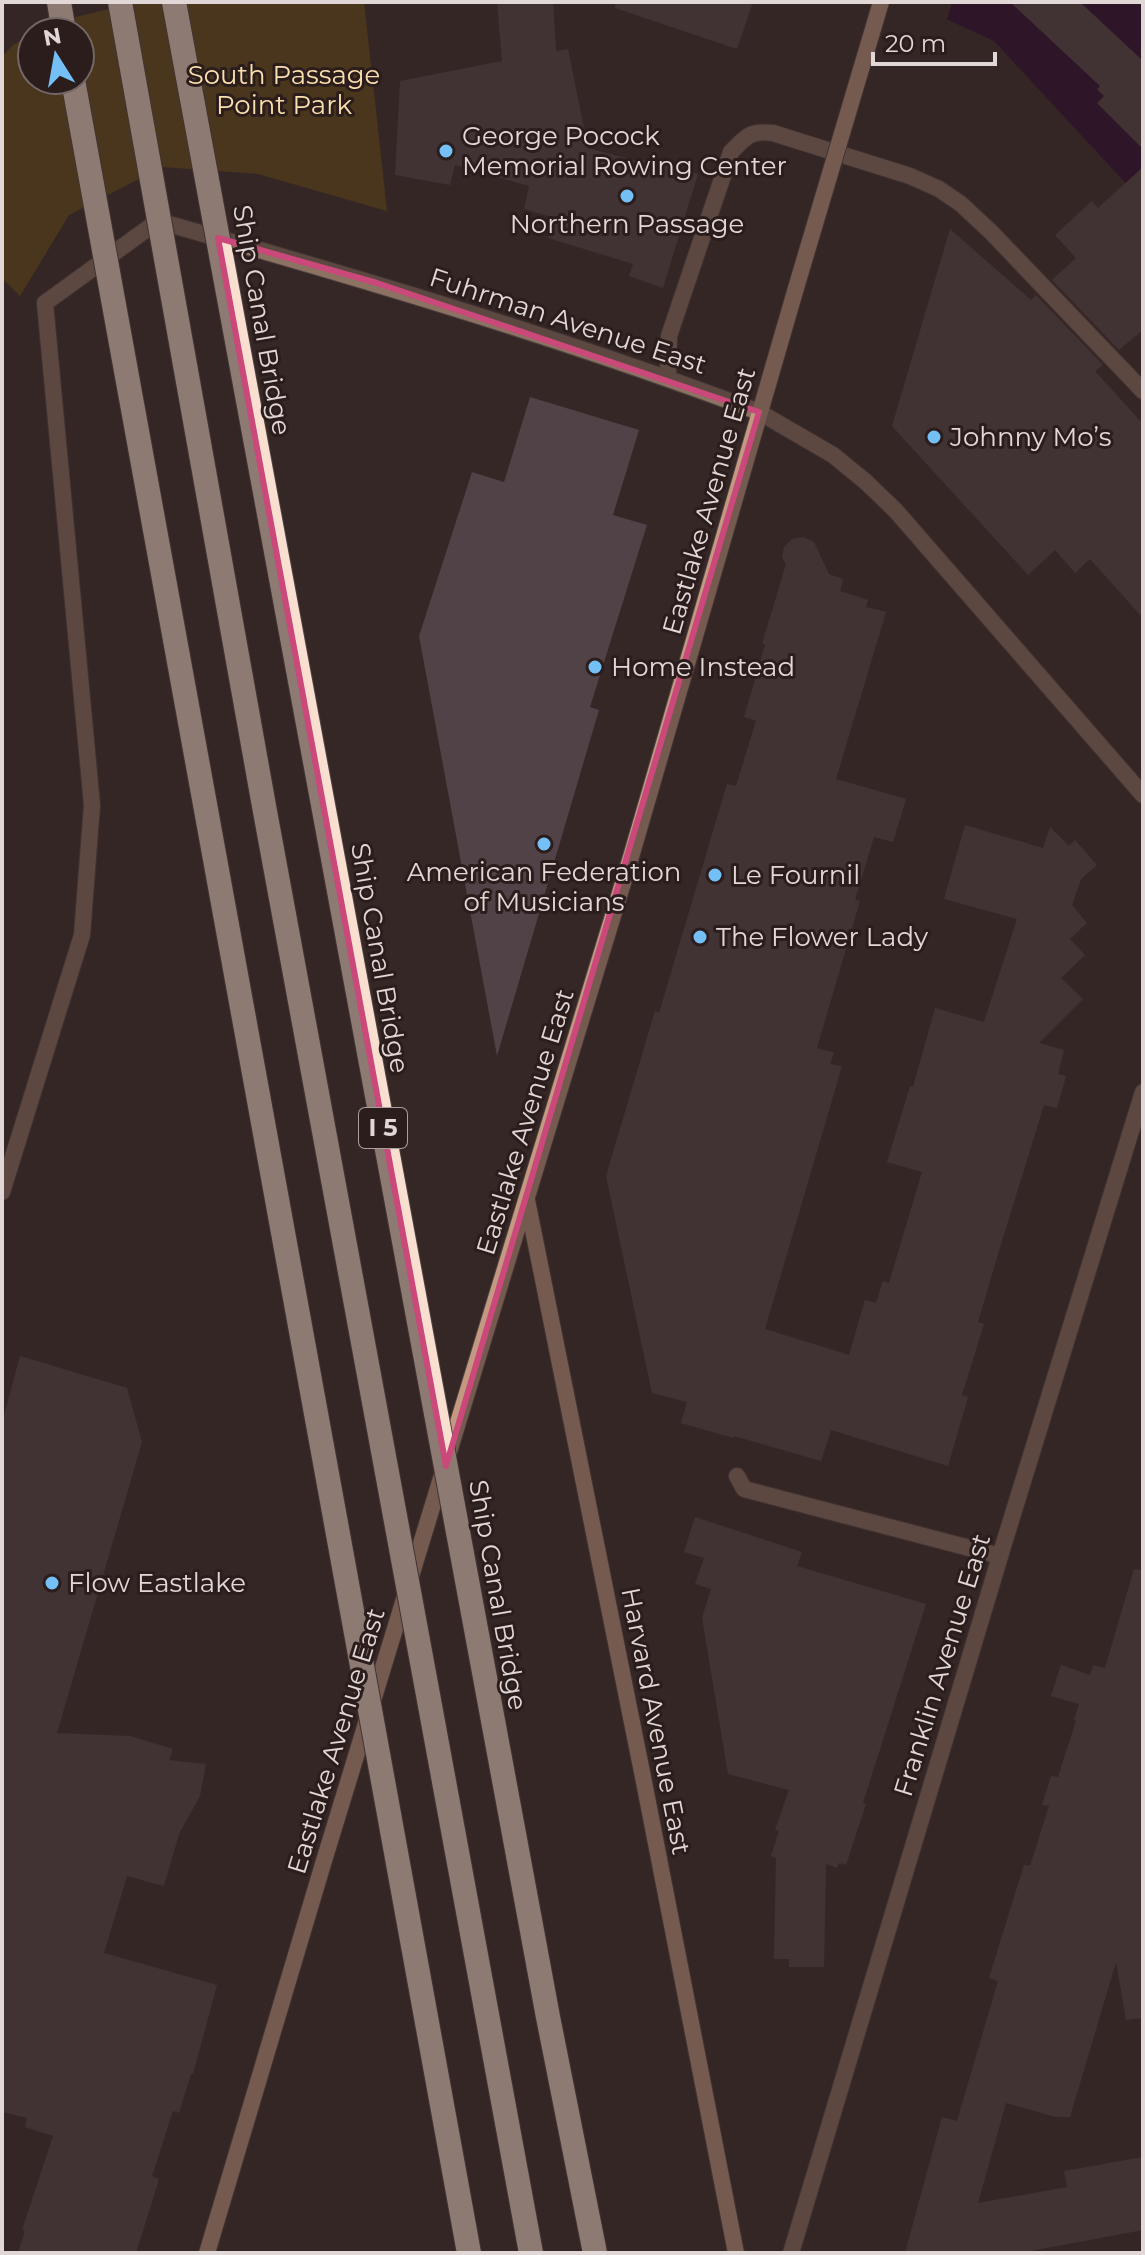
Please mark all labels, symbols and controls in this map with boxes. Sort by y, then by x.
north arrow [16,16,96,96]
scale bar [873,16,995,66]
text: N [41,22,64,52]
text: 20 m [885,29,946,58]
park label: South Passage Point Park [188,59,380,121]
place label: George Pocock Memorial Rowing Center [462,120,787,182]
marker: George Pocock Memorial Rowing Center [437,142,455,160]
marker: Northern Passage [618,187,636,205]
street label: Ship Canal Bridge [226,202,298,438]
place label: Northern Passage [510,208,744,240]
street label: Fuhrman Avenue East [425,261,711,381]
street label: Eastlake Avenue East [656,364,762,638]
place label: Johnny Mo’s [949,421,1111,453]
marker: Johnny Mo’s [925,428,943,446]
place label: Home Instead [611,651,795,683]
marker: Home Instead [586,658,604,676]
marker: American Federation of Musicians [535,835,553,853]
street label: Ship Canal Bridge [344,840,416,1076]
place label: American Federation of Musicians [407,856,681,918]
place label: Le Fournil [731,859,860,891]
marker: Le Fournil [706,866,724,884]
place label: The Flower Lady [716,921,929,953]
marker: The Flower Lady [691,928,709,946]
street label: Eastlake Avenue East [469,985,581,1259]
road number: I 5 [359,1108,407,1148]
street label: Ship Canal Bridge [462,1477,534,1713]
street label: Franklin Avenue East [887,1530,997,1800]
place label: Flow Eastlake [68,1567,246,1599]
marker: Flow Eastlake [43,1574,61,1592]
street label: Harvard Avenue East [614,1585,698,1857]
street label: Eastlake Avenue East [280,1604,392,1878]

